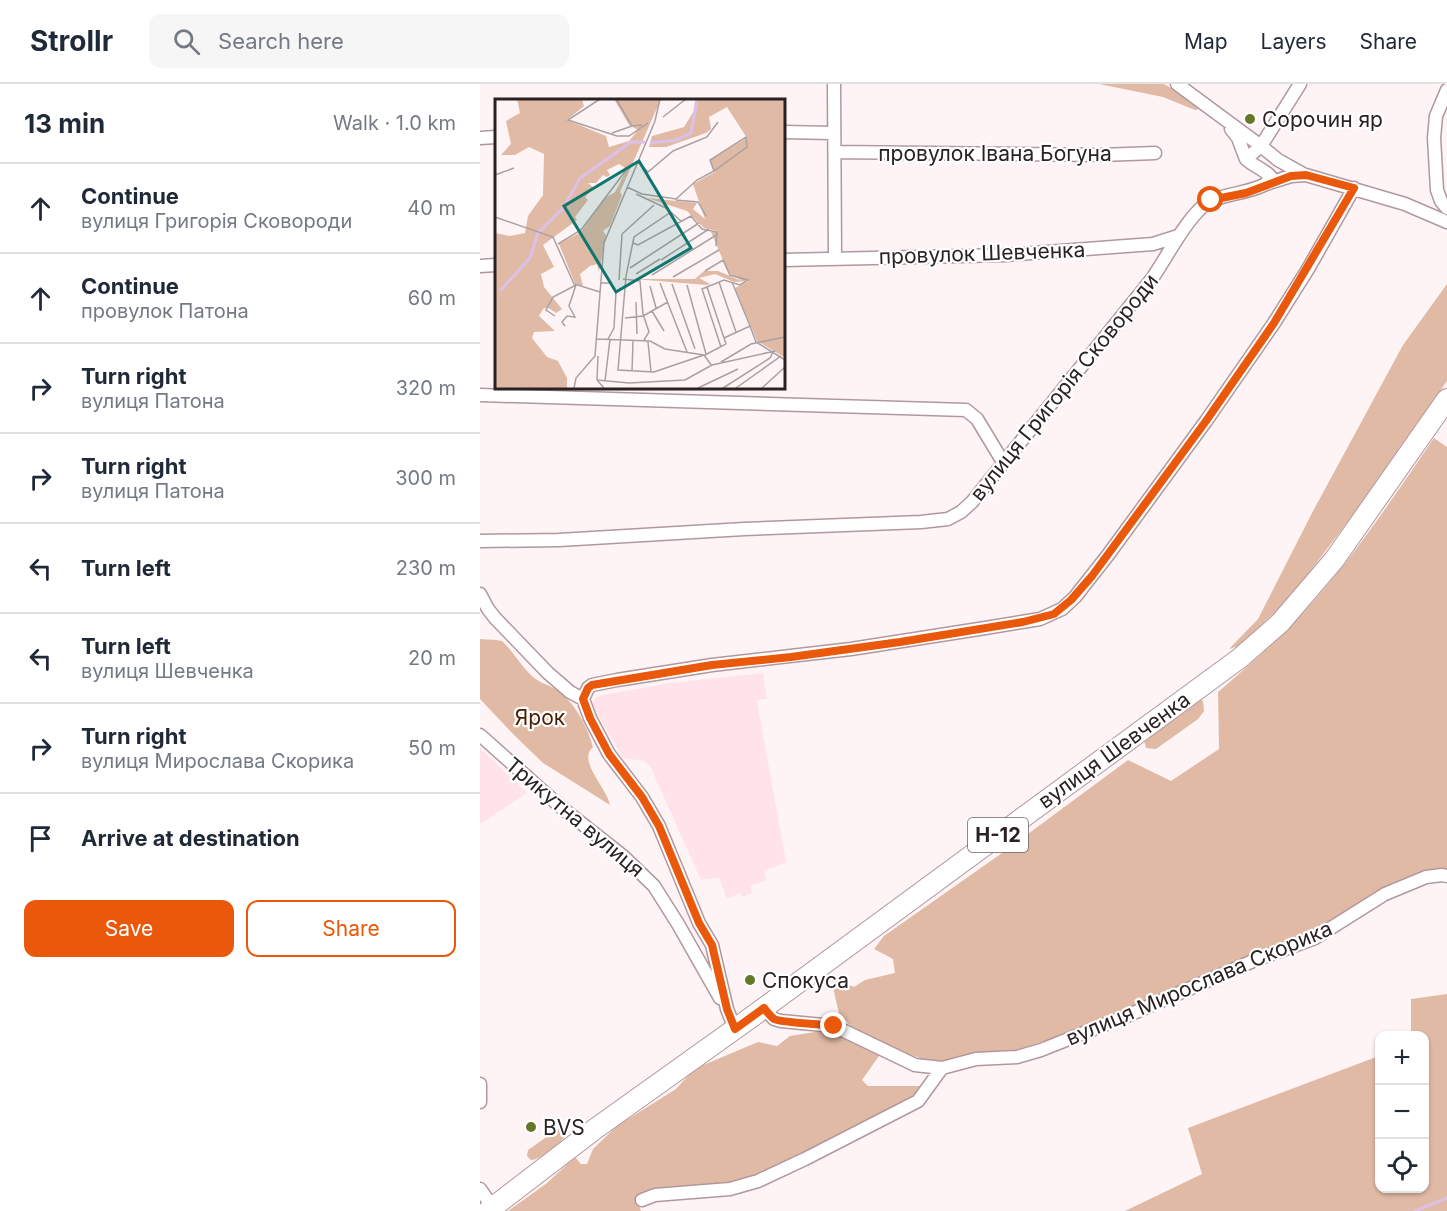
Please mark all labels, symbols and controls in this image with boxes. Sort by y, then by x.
search box [149,14,569,68]
text: Strollr [30,24,113,58]
icon: search [170,25,203,58]
text: Search here [218,28,344,54]
text: Map [1184,29,1228,54]
text: Layers [1261,29,1327,54]
text: Share [1360,29,1417,54]
inset map [495,99,784,388]
place label: Сорочин яр [1262,107,1383,132]
text: 13 min [24,108,105,139]
text: Walk · 1.0 km [333,111,456,135]
marker: Сорочин яр [1243,112,1257,126]
street label: провулок Івана Богуна [878,141,1112,166]
text: Continue [81,183,179,209]
route start [1197,186,1223,212]
icon: ahead [24,192,57,225]
text: 40 m [407,196,456,220]
text: вулиця Григорія Сковороди [81,209,352,233]
street label: провулок Шевченка [878,237,1086,269]
street label: вулиця Григорія Сковороди [965,268,1163,506]
text: Continue [81,273,179,299]
icon: ahead [24,282,57,315]
text: 60 m [408,286,456,310]
text: провулок Патона [81,299,249,323]
text: Turn right [81,363,187,389]
icon: right [24,372,57,405]
text: 320 m [396,376,456,400]
text: вулиця Патона [81,389,225,413]
text: Turn right [81,453,187,479]
icon: right [24,462,57,495]
text: 300 m [395,466,456,490]
text: вулиця Патона [81,479,225,503]
icon: left [24,552,57,585]
text: Turn left [81,555,171,581]
text: 230 m [396,556,456,580]
text: Turn left [81,633,171,659]
icon: left [24,642,57,675]
text: 20 m [408,646,456,670]
text: вулиця Шевченка [81,659,254,683]
street label: вулиця Шевченка [1033,687,1195,813]
park label: Ярок [515,705,566,730]
text: Turn right [81,723,187,749]
icon: right [24,732,57,765]
text: 50 m [408,736,456,760]
text: вулиця Мирослава Скорика [81,749,354,773]
street label: Трикутна вулиця [501,752,649,882]
road number: Н-12 [968,818,1028,852]
icon: arrive [24,822,57,855]
text: Arrive at destination [81,825,300,851]
button: Save [24,900,234,957]
button: Share [246,900,456,957]
street label: вулиця Мирослава Скорика [1062,915,1336,1051]
place label: Спокуса [762,968,849,993]
marker: Спокуса [743,973,757,987]
route end [820,1012,846,1038]
map controls [1375,1031,1429,1193]
button: + [1375,1031,1429,1085]
button: − [1375,1085,1429,1139]
place label: BVS [543,1115,585,1140]
marker: BVS [524,1120,538,1134]
button: locate [1375,1139,1429,1193]

